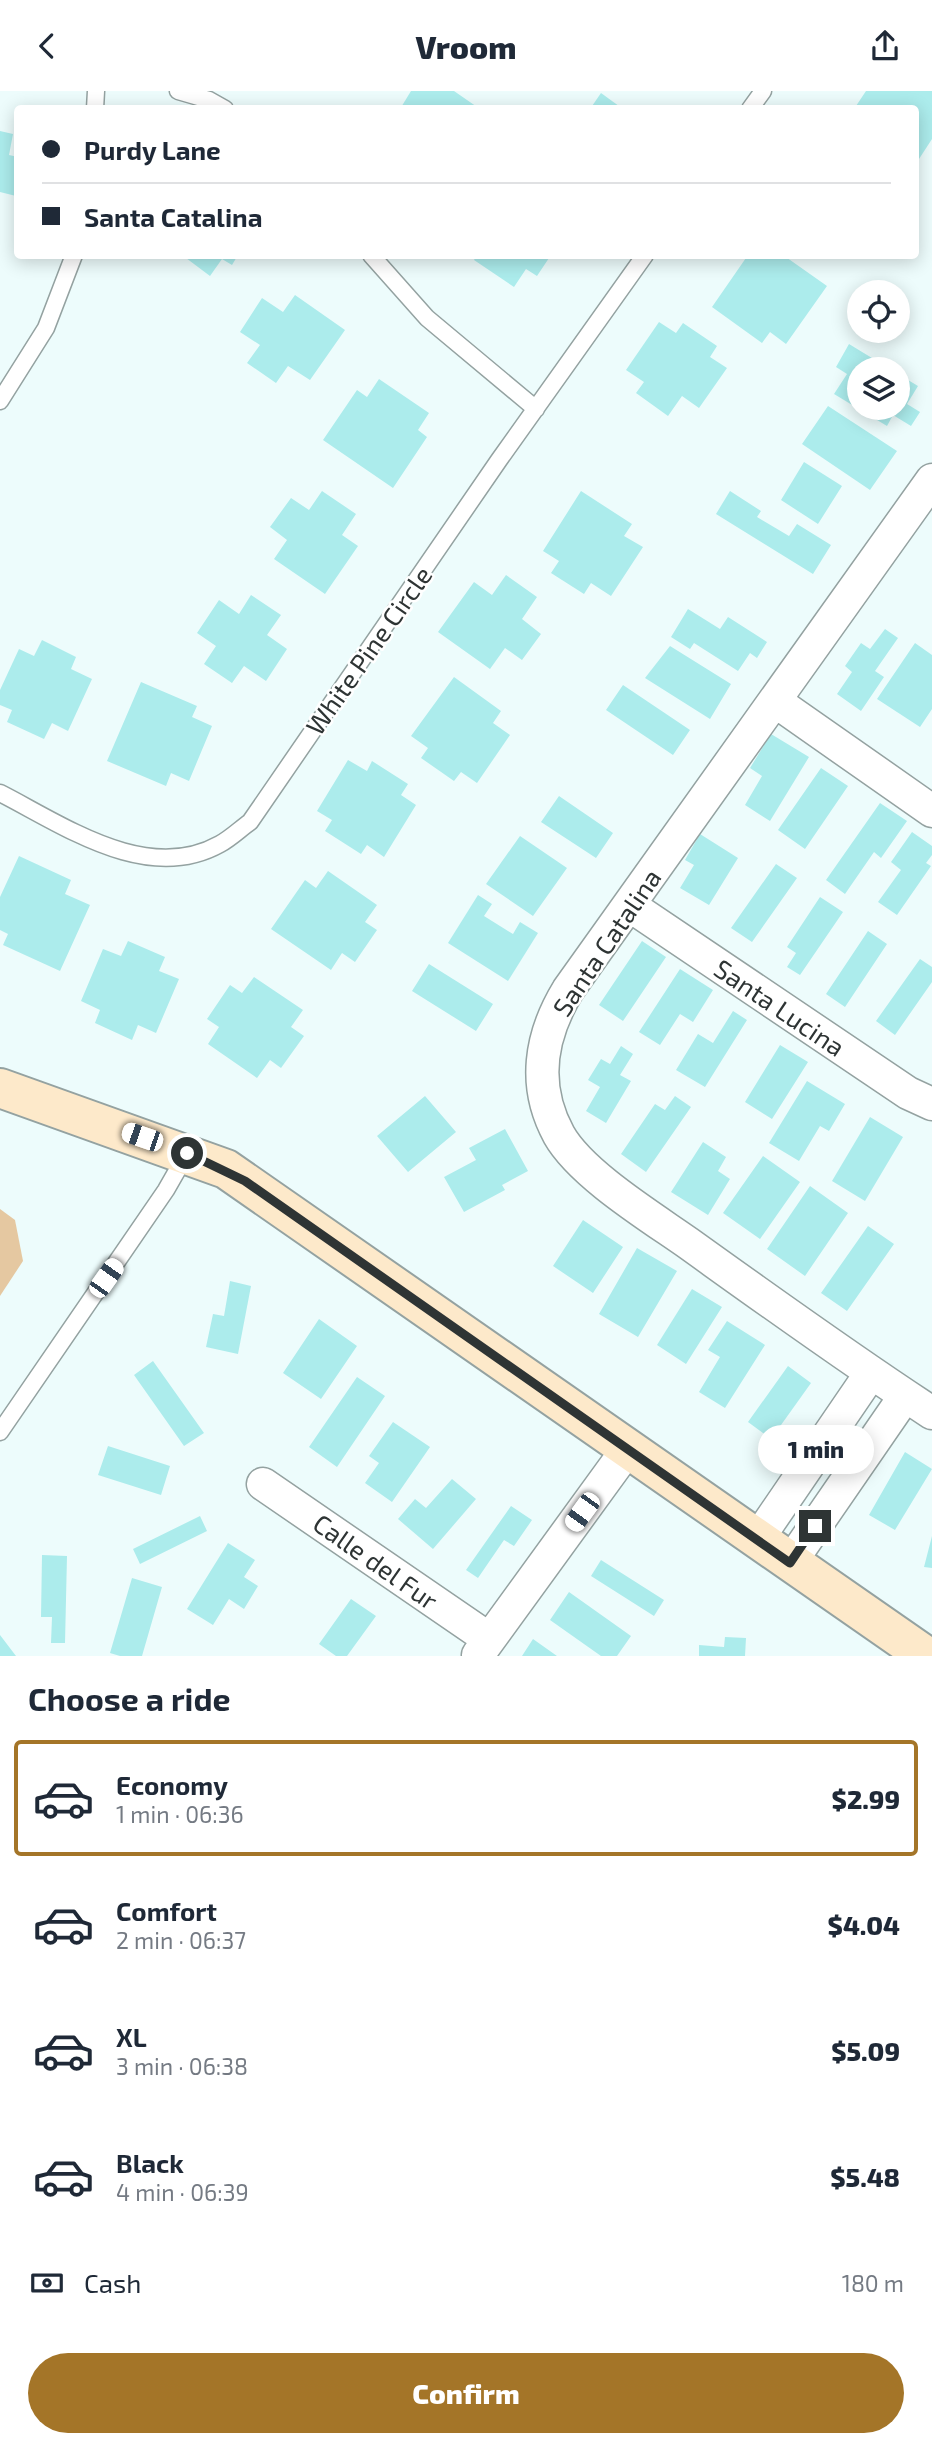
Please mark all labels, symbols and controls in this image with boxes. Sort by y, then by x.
icon: back [28,27,66,65]
text: Vroom [416,27,516,65]
icon: share [866,27,904,65]
text: Purdy Lane [84,134,221,165]
text: Santa Catalina [84,201,263,232]
map controls [847,280,910,420]
button: locate [847,280,910,343]
button: layers [847,357,910,420]
street label: White Pine Circle [298,560,438,740]
street label: Santa Catalina [545,863,667,1021]
street label: Santa Lucina [709,952,851,1062]
car [119,1120,166,1154]
route start [171,1137,203,1169]
car [86,1255,127,1301]
callout: 1 min [757,1425,873,1473]
text: 1 min [788,1435,844,1463]
car [562,1489,603,1535]
street label: Calle del Fur [308,1507,444,1615]
route end [799,1510,831,1542]
text: Choose a ride [28,1679,231,1717]
icon: car [32,1767,95,1830]
text: Economy [116,1769,228,1800]
text: $2.99 [832,1783,900,1814]
text: 1 min · 06:36 [116,1800,244,1828]
icon: car [32,1893,95,1956]
text: Comfort [116,1895,217,1926]
text: $4.04 [828,1909,900,1940]
text: 2 min · 06:37 [116,1926,246,1954]
icon: car [32,2019,95,2082]
text: XL [116,2021,147,2052]
text: $5.09 [831,2035,900,2066]
text: 3 min · 06:38 [116,2052,248,2080]
icon: car [32,2145,95,2208]
text: Black [116,2147,184,2178]
text: $5.48 [830,2161,900,2192]
text: 4 min · 06:39 [116,2178,249,2206]
icon: cash [28,2264,66,2302]
text: Cash [84,2267,141,2298]
text: 180 m [842,2269,904,2297]
button: Confirm [28,2353,904,2433]

